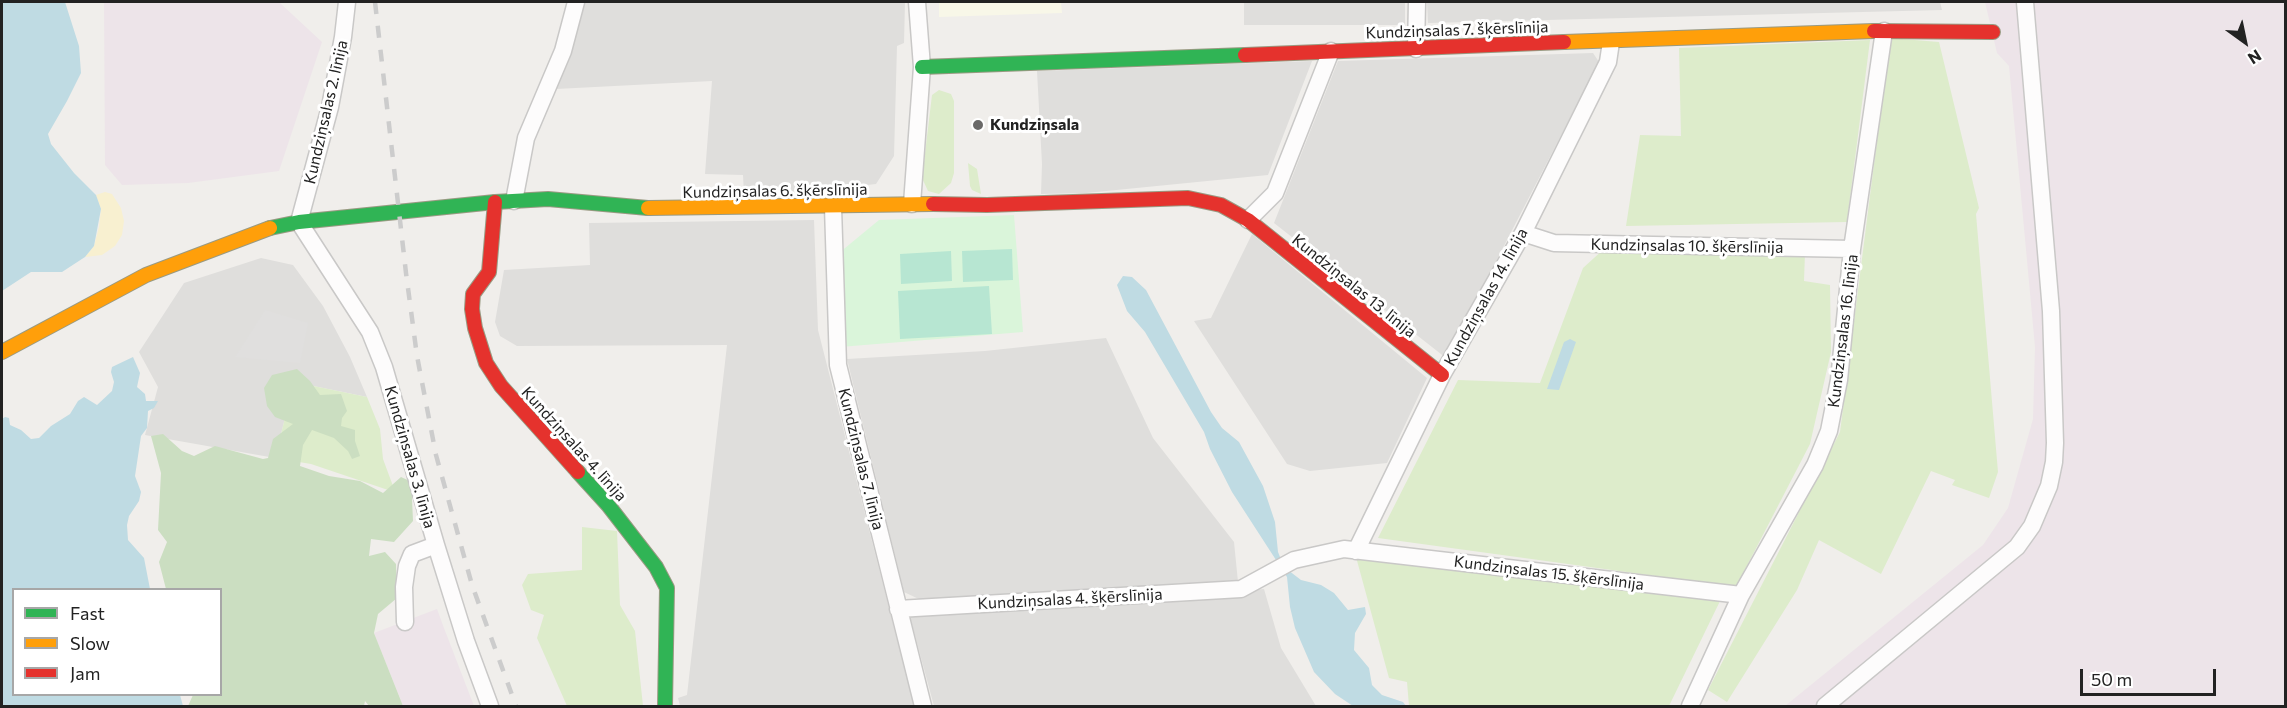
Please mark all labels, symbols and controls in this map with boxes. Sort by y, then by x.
north arrow [2215,12,2275,72]
street label: Kundziņsalas 7. šķērslīnija [1365,17,1549,43]
street label: Kundziņsalas 2. līnija [300,38,352,186]
text: N [2245,46,2265,69]
place label: Kundziņsala [990,115,1079,135]
marker: Kundziņsala [971,118,985,132]
street label: Kundziņsalas 6. šķērslīnija [682,180,868,202]
street label: Kundziņsalas 14. līnija [1440,225,1532,369]
street label: Kundziņsalas 13. līnija [1288,230,1420,342]
street label: Kundziņsalas 10. šķērslīnija [1590,235,1784,257]
street label: Kundziņsalas 16. līnija [1824,253,1862,409]
street label: Kundziņsalas 4. līnija [517,383,631,505]
street label: Kundziņsalas 3. līnija [380,384,440,530]
street label: Kundziņsalas 7. līnija [834,386,888,532]
street label: Kundziņsalas 15. šķērslīnija [1453,552,1645,594]
street label: Kundziņsalas 4. šķērslīnija [977,585,1163,613]
legend [12,588,222,696]
text: Fast [70,602,105,624]
text: Slow [70,632,110,654]
scale bar [2083,657,2220,695]
text: Jam [70,662,100,684]
text: 50 m [2091,668,2132,690]

